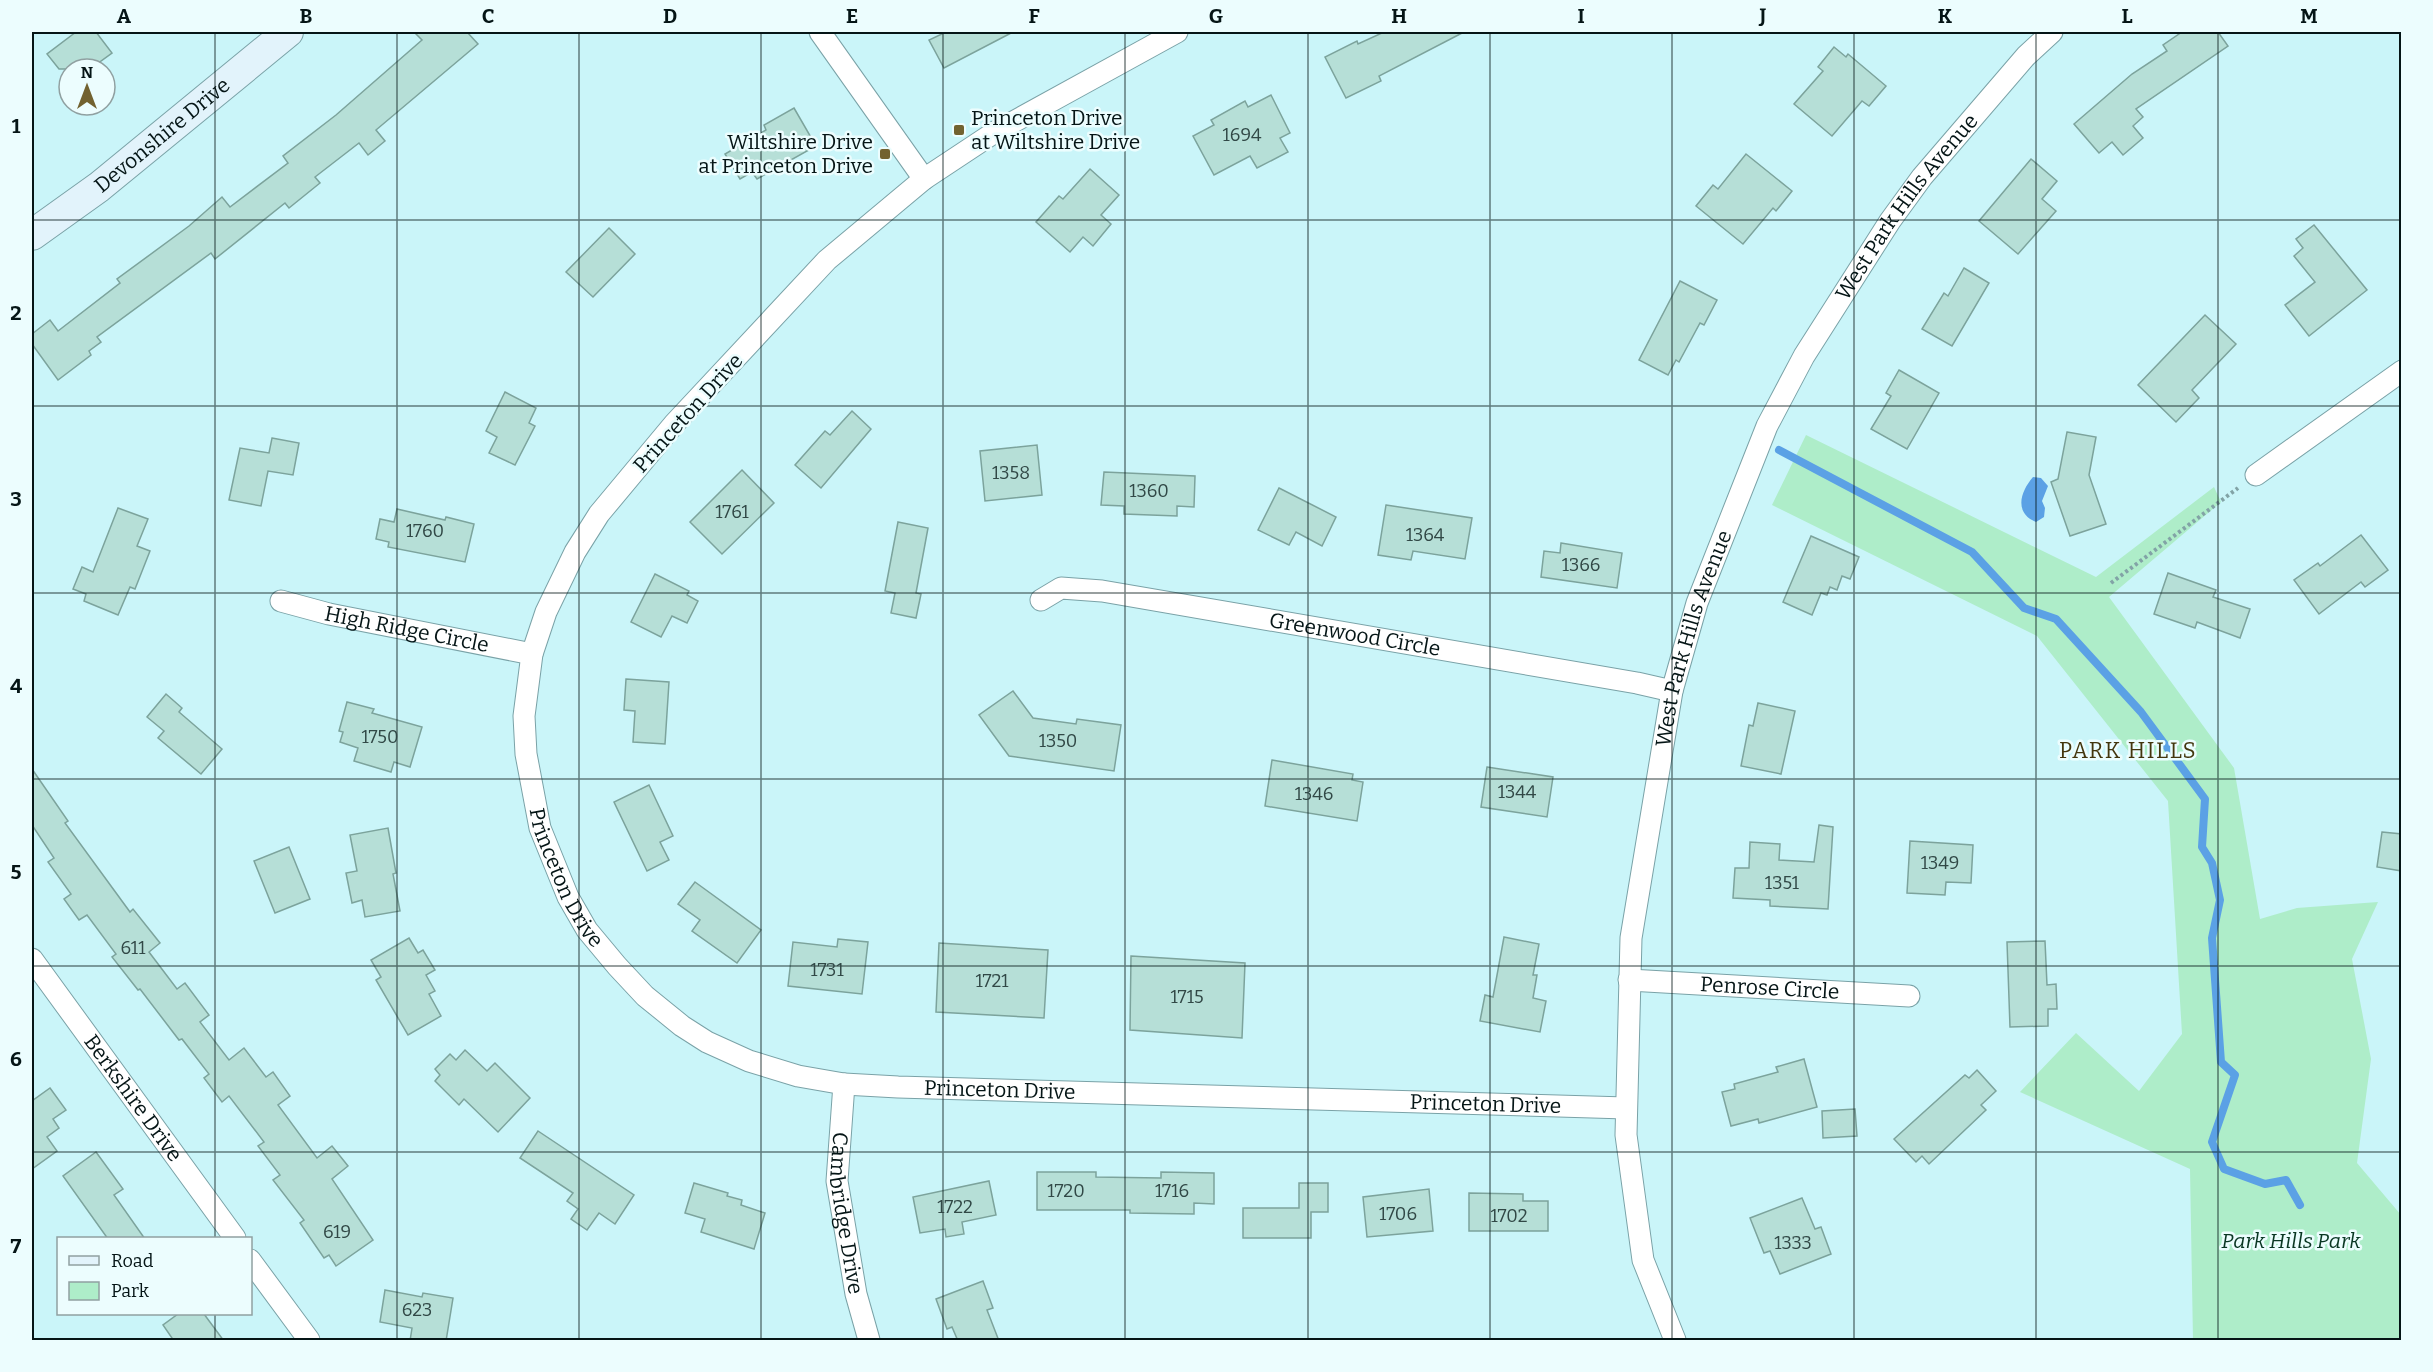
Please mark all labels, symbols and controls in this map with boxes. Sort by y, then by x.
text: A [117,4,132,28]
text: B [300,4,313,28]
text: C [482,4,494,28]
text: D [663,4,677,28]
text: E [846,4,858,28]
text: F [1028,4,1040,28]
text: G [1209,4,1223,28]
text: H [1391,4,1407,28]
text: I [1577,4,1585,28]
text: J [1759,4,1767,28]
text: K [1938,4,1953,28]
text: L [2121,4,2133,28]
text: M [2300,4,2318,28]
north arrow [57,57,117,117]
text: N [81,63,93,82]
street label: Devonshire Drive [89,72,235,199]
place label: Princeton Drive at Wiltshire Drive [971,105,1140,155]
street label: West Park Hills Avenue [1830,108,1984,305]
text: 1 [12,114,21,138]
marker: Princeton Drive at Wiltshire Drive [952,123,966,137]
house number: 1694 [1223,124,1262,146]
place label: Wiltshire Drive at Princeton Drive [698,129,873,179]
marker: Wiltshire Drive at Princeton Drive [878,147,892,161]
text: 2 [10,301,22,325]
street label: Princeton Drive [628,348,748,478]
house number: 1358 [992,462,1030,484]
house number: 1360 [1129,480,1169,502]
text: 3 [10,487,22,511]
house number: 1761 [715,501,749,523]
house number: 1760 [406,520,444,542]
house number: 1364 [1406,524,1445,546]
street label: West Park Hills Avenue [1650,526,1738,749]
house number: 1366 [1562,554,1600,576]
street label: High Ridge Circle [322,600,491,658]
street label: Greenwood Circle [1267,607,1442,662]
text: 4 [10,674,22,698]
house number: 1750 [361,726,399,748]
house number: 1350 [1039,730,1077,752]
district label: PARK HILLS [2059,737,2197,764]
house number: 1344 [1498,781,1537,803]
house number: 1346 [1295,783,1333,805]
street label: Princeton Drive [523,806,609,953]
house number: 1349 [1921,852,1959,874]
text: 5 [11,860,22,884]
house number: 1351 [1765,872,1800,894]
house number: 611 [121,937,146,959]
house number: 1731 [810,959,844,981]
house number: 1721 [975,970,1009,992]
street label: Penrose Circle [1699,971,1840,1005]
house number: 1715 [1170,986,1204,1008]
street label: Berkshire Drive [78,1030,188,1167]
text: 6 [10,1047,22,1071]
street label: Princeton Drive [924,1075,1076,1105]
street label: Princeton Drive [1409,1089,1562,1119]
street label: Cambridge Drive [823,1131,869,1296]
house number: 1720 [1047,1180,1085,1202]
house number: 1716 [1155,1180,1189,1202]
house number: 1722 [937,1196,973,1218]
house number: 1706 [1379,1203,1417,1225]
house number: 1702 [1490,1205,1528,1227]
house number: 619 [323,1221,351,1243]
park label: Park Hills Park [2221,1228,2361,1254]
house number: 1333 [1774,1232,1812,1254]
text: 7 [11,1234,22,1258]
legend [57,1237,252,1315]
text: Road [111,1250,154,1272]
text: Park [111,1280,150,1302]
house number: 623 [402,1299,432,1321]

